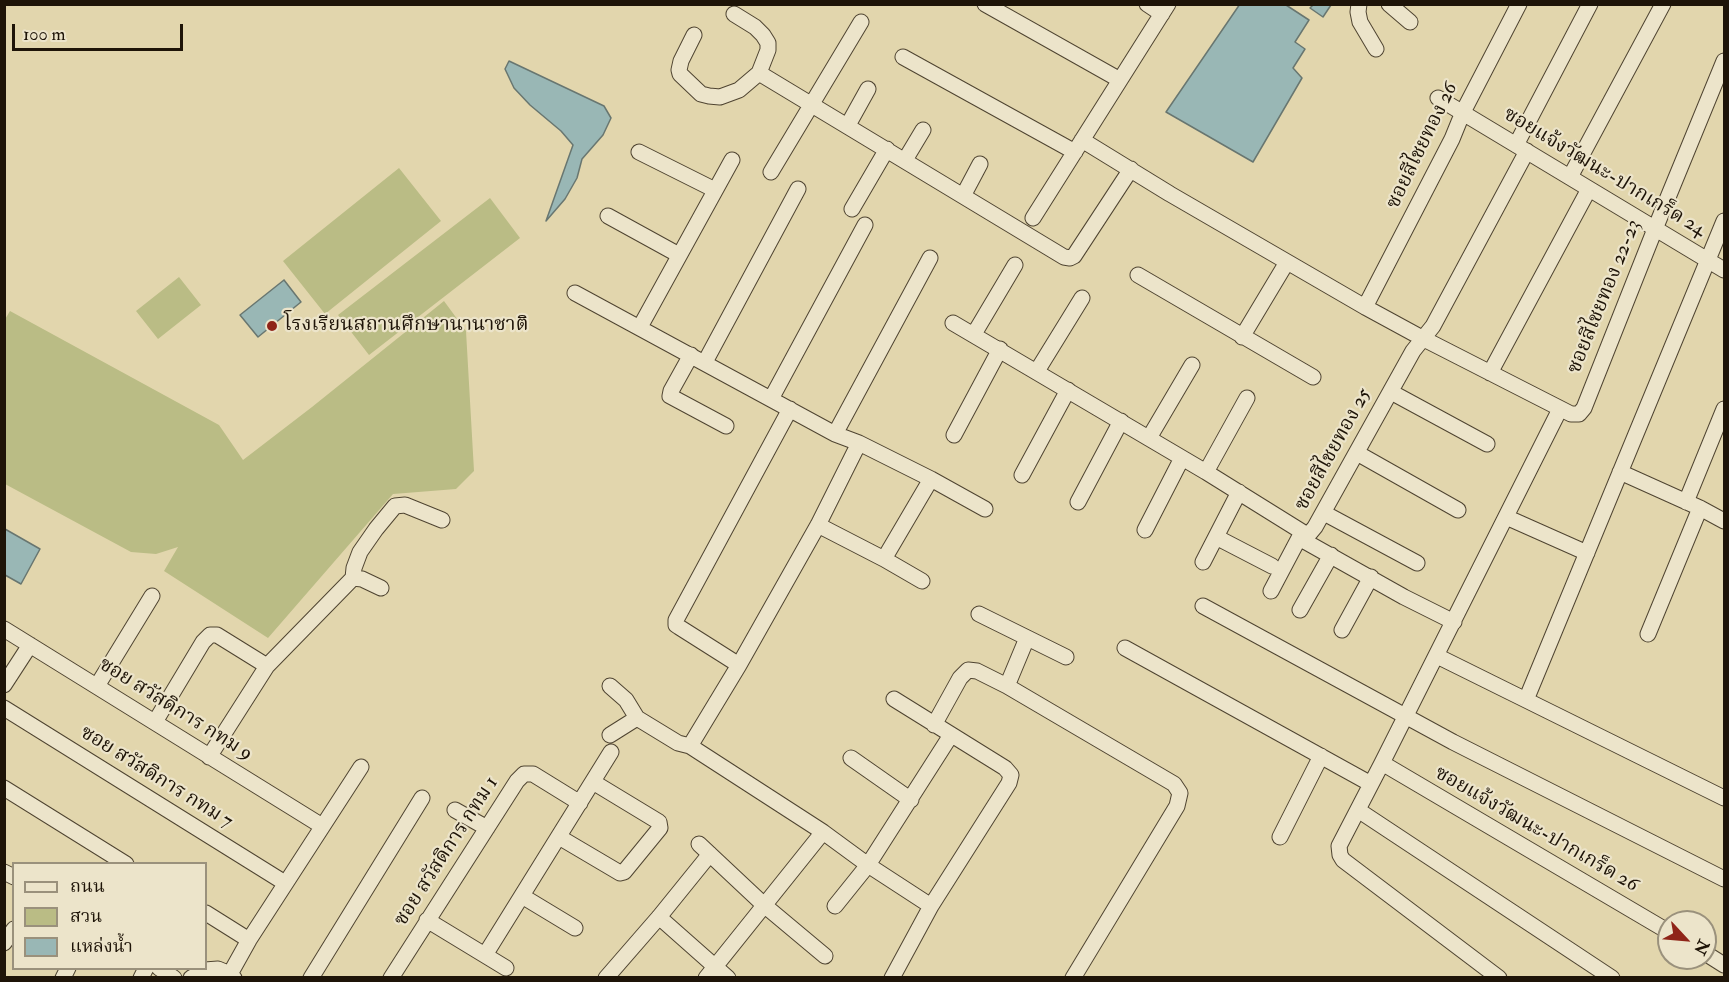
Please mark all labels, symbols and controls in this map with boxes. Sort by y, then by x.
scale bar [15,12,186,50]
text: 100 m [23,23,66,46]
street label: ซอยสีไชยทอง 26 [1382,79,1464,213]
street label: ซอยแจ้งวัฒนะ-ปากเกร็ด 24 [1499,103,1709,243]
street label: ซอยสีไชยทอง 22-23 [1563,217,1647,377]
place label: โรงเรียนสถานศึกษานานาชาติ [284,314,528,338]
marker: โรงเรียนสถานศึกษานานาชาติ [265,319,279,333]
street label: ซอยสีไชยทอง 25 [1291,385,1377,515]
street label: ซอย สวัสดิการ กทม 9 [94,653,256,767]
street label: ซอย สวัสดิการ กทม 7 [75,721,237,835]
street label: ซอยแจ้งวัฒนะ-ปากเกร็ด 26 [1430,762,1642,898]
street label: ซอย สวัสดิการ กทม 1 [390,773,504,931]
legend [12,862,207,970]
text: ถนน [70,875,105,898]
text: สวน [70,905,102,928]
north arrow [1657,910,1717,970]
text: แหล่งน้ำ [70,935,133,958]
text: N [1689,936,1714,958]

